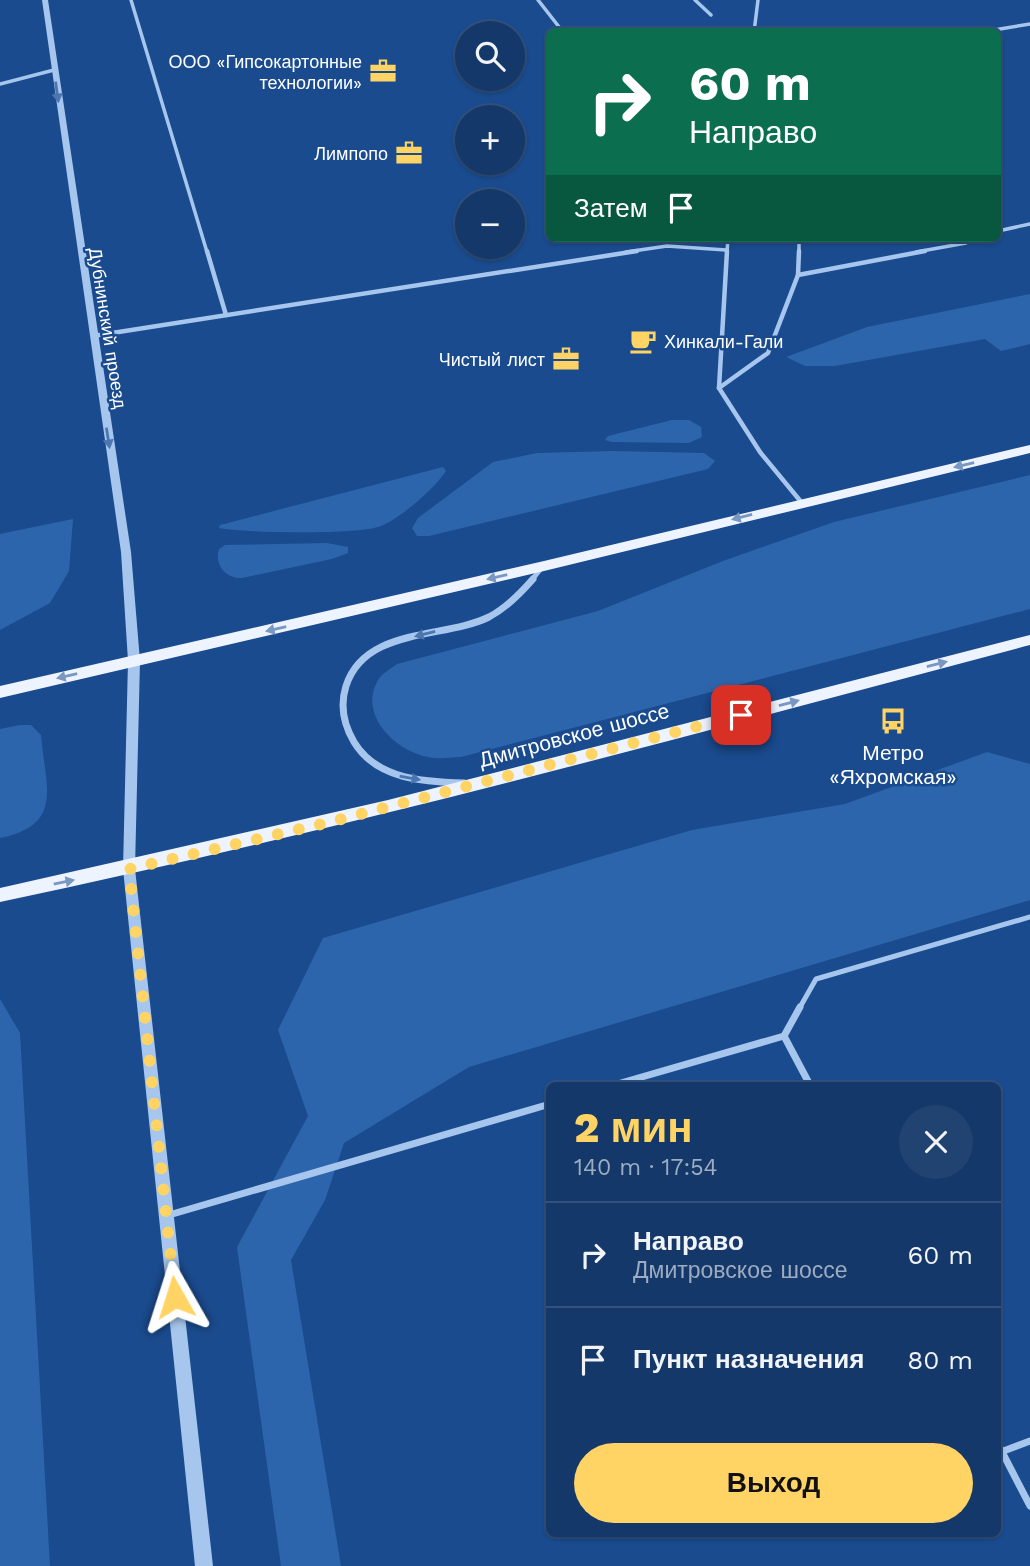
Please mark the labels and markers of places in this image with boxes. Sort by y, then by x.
place label: ООО «Гипсокартонные технологии» [168,51,362,93]
office icon: ООО «Гипсокартонные технологии» [368,56,398,86]
office icon: Лимпопо [394,138,424,168]
place label: Лимпопо [314,143,388,164]
cafe icon: Хинкали-Гали [628,326,658,356]
place label: Хинкали-Гали [664,331,783,352]
office icon: Чистый лист [551,344,581,374]
place label: Чистый лист [439,349,545,370]
pin [711,685,771,745]
bus stop icon: Метро «Яхромская» [878,706,908,736]
place label: Метро «Яхромская» [829,740,957,789]

